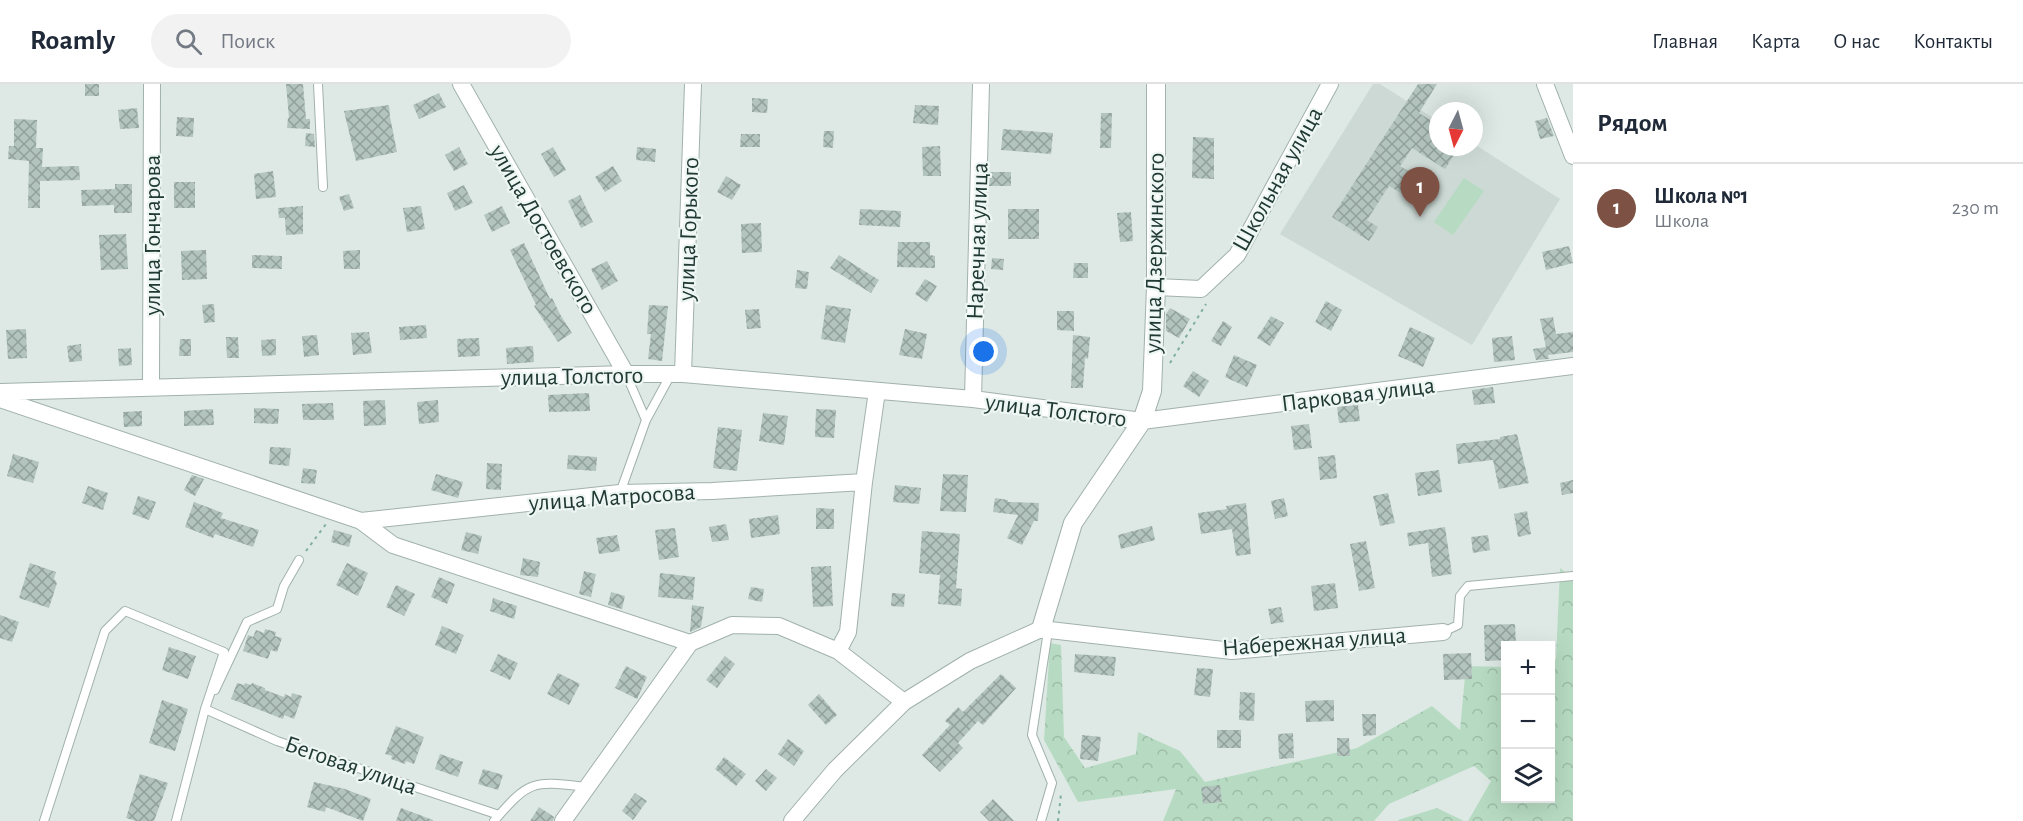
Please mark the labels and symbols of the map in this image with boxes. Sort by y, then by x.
north arrow [1429,102,1483,156]
street label: Школьная улица [1228,103,1327,256]
street label: улица Достоевского [484,140,601,318]
street label: улица Дзержинского [1141,152,1169,355]
street label: улица Гончарова [141,154,165,317]
street label: улица Горького [674,157,704,302]
street label: Наречная улица [963,162,993,320]
pin: 1 [1400,168,1440,217]
your location [969,337,998,366]
street label: улица Толстого [500,364,643,390]
street label: Парковая улица [1280,374,1436,416]
street label: улица Толстого [983,390,1128,432]
street label: улица Матросова [527,480,696,516]
street label: Набережная улица [1221,624,1407,660]
street label: Беговая улица [281,732,420,800]

